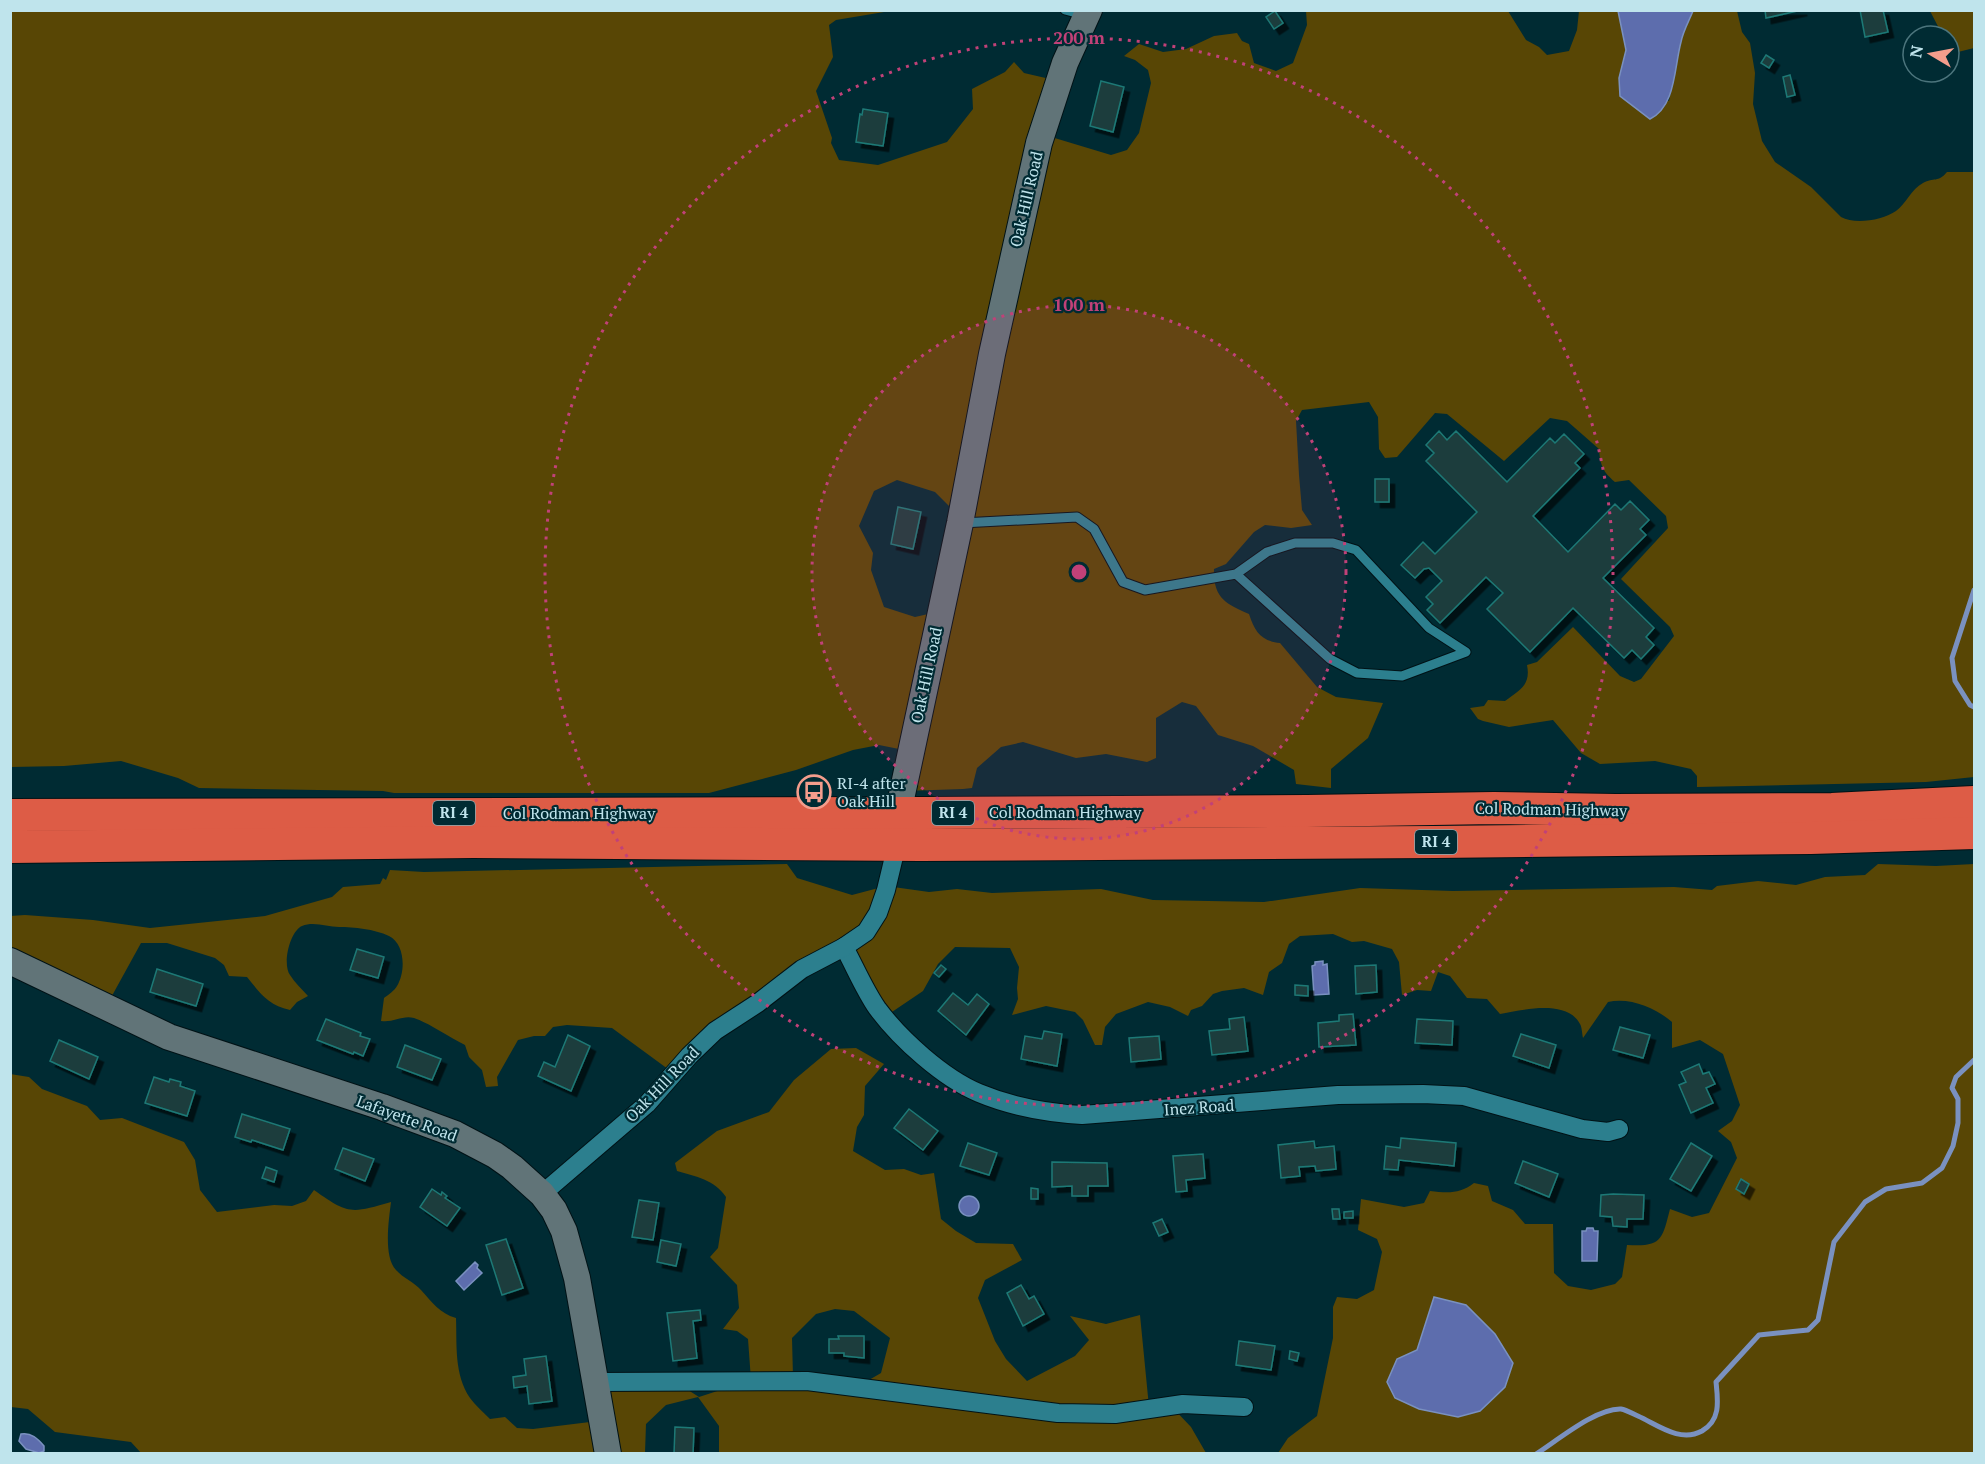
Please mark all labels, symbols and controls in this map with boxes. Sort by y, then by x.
north arrow [1901,24,1961,84]
text: 200 m [1053,25,1105,49]
text: N [1904,44,1928,59]
street label: Oak Hill Road [1004,149,1048,249]
text: 100 m [1053,292,1105,316]
centre of rings [1069,562,1089,582]
street label: Oak Hill Road [905,625,947,725]
place label: RI-4 after Oak Hill [837,772,906,812]
bus stop icon: RI-4 after Oak Hill [796,774,832,810]
street label: Col Rodman Highway [1475,797,1628,821]
road number: RI 4 [433,801,475,825]
road number: RI 4 [932,801,974,825]
street label: Col Rodman Highway [989,801,1142,823]
street label: Col Rodman Highway [503,802,656,824]
road number: RI 4 [1415,830,1457,854]
street label: Oak Hill Road [620,1041,704,1127]
street label: Lafayette Road [354,1090,461,1146]
street label: Inez Road [1163,1094,1235,1120]

